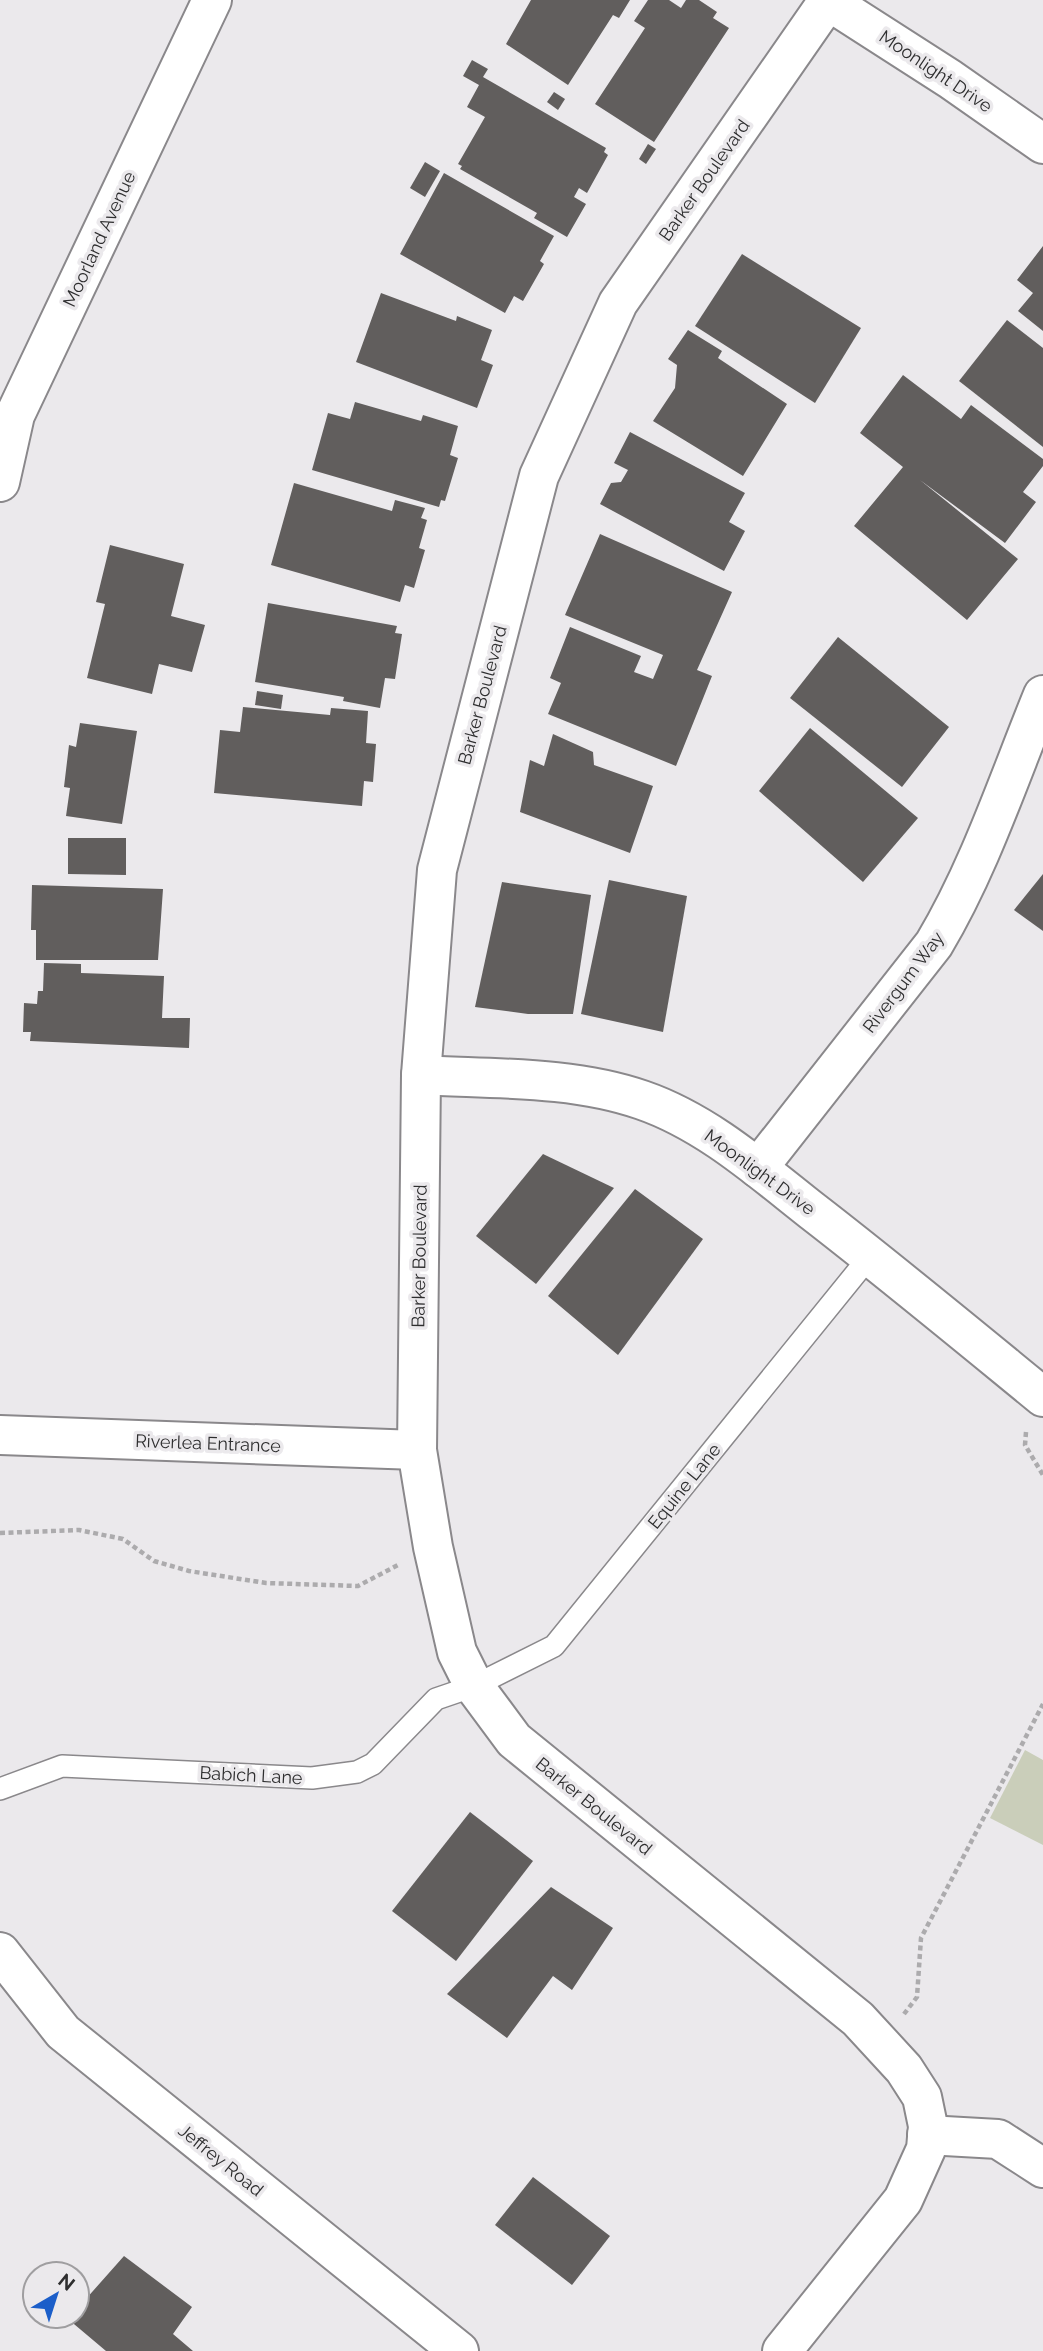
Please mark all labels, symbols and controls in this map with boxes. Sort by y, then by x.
street label: Moonlight Drive [876,26,997,117]
street label: Barker Boulevard [654,115,754,245]
street label: Moorland Avenue [58,168,140,310]
street label: Barker Boulevard [453,623,511,767]
street label: Rivergum Way [858,927,948,1037]
street label: Moonlight Drive [701,1125,820,1219]
street label: Barker Boulevard [407,1184,431,1328]
street label: Riverlea Entrance [135,1430,282,1456]
street label: Equine Lane [643,1439,725,1533]
street label: Barker Boulevard [532,1753,656,1859]
street label: Babich Lane [199,1762,303,1788]
street label: Jeffrey Road [174,2119,268,2201]
north arrow [21,2260,91,2330]
text: N [54,2269,79,2295]

